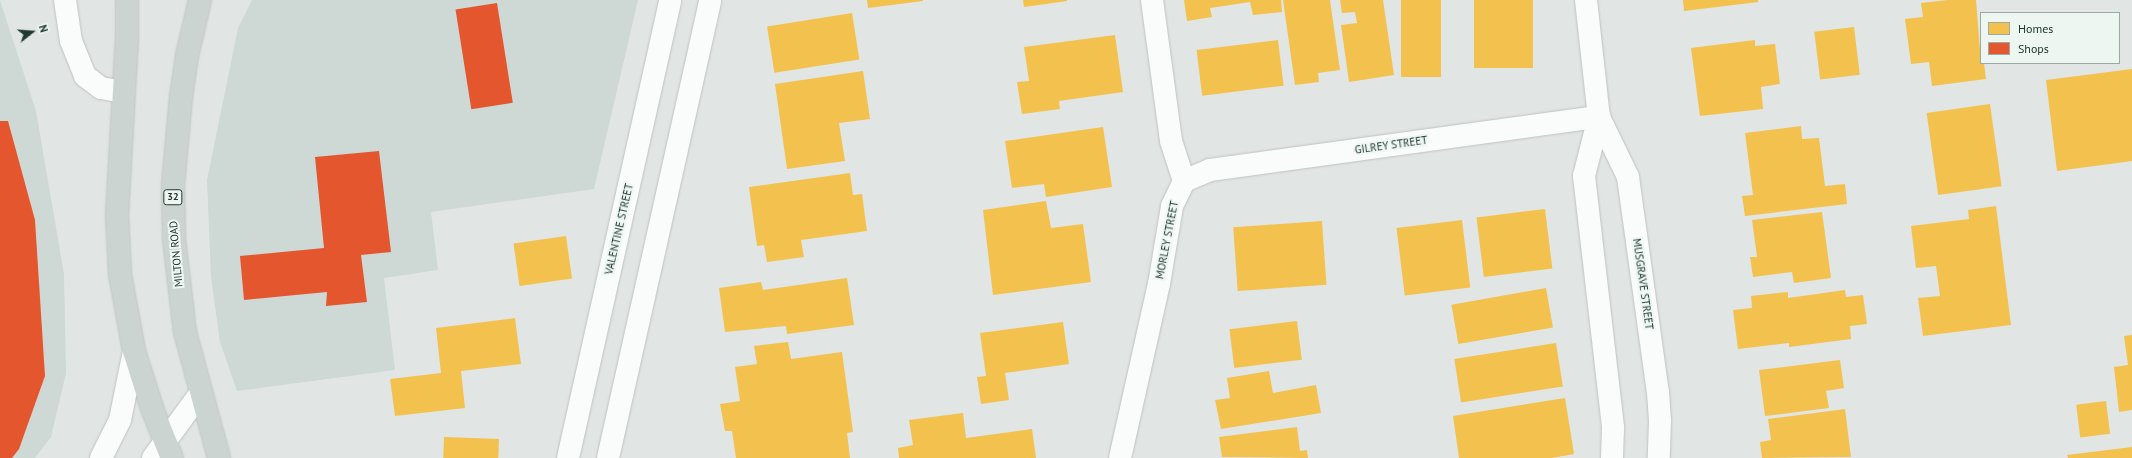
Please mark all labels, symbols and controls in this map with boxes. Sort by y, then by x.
north arrow [12,12,52,52]
legend [1980,12,2120,64]
text: Homes [2018,21,2053,36]
text: N [36,23,51,34]
text: Shops [2018,41,2049,56]
street label: GILREY STREET [1354,133,1428,157]
street label: VALENTINE STREET [602,182,636,276]
road number: 32 [163,189,183,205]
street label: MORLEY STREET [1153,200,1181,280]
street label: MILTON ROAD [167,220,185,288]
street label: MUSGRAVE STREET [1630,237,1656,331]

